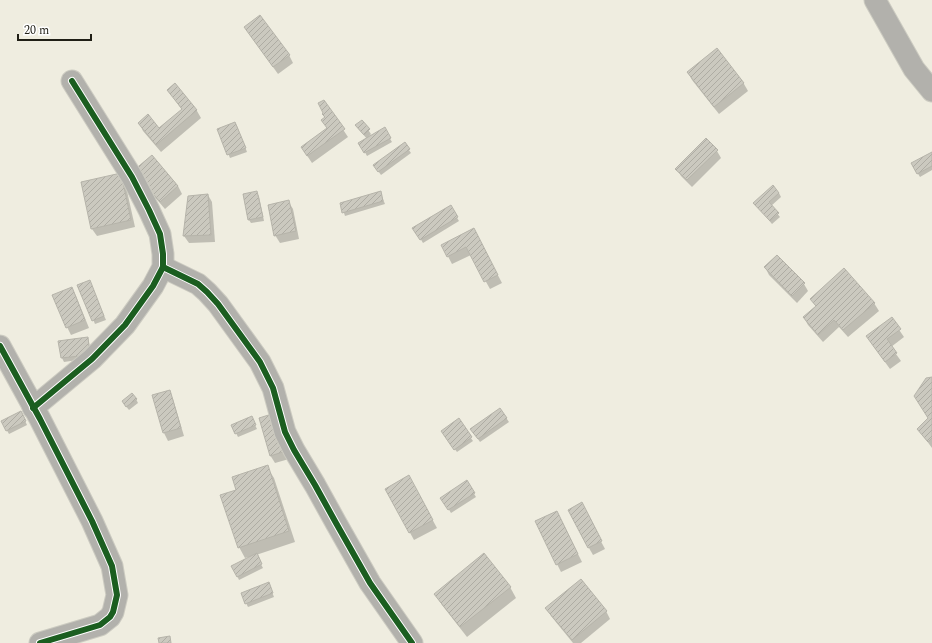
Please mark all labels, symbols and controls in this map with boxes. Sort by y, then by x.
scale bar [18,16,91,42]
text: 20 m [24,21,49,40]

